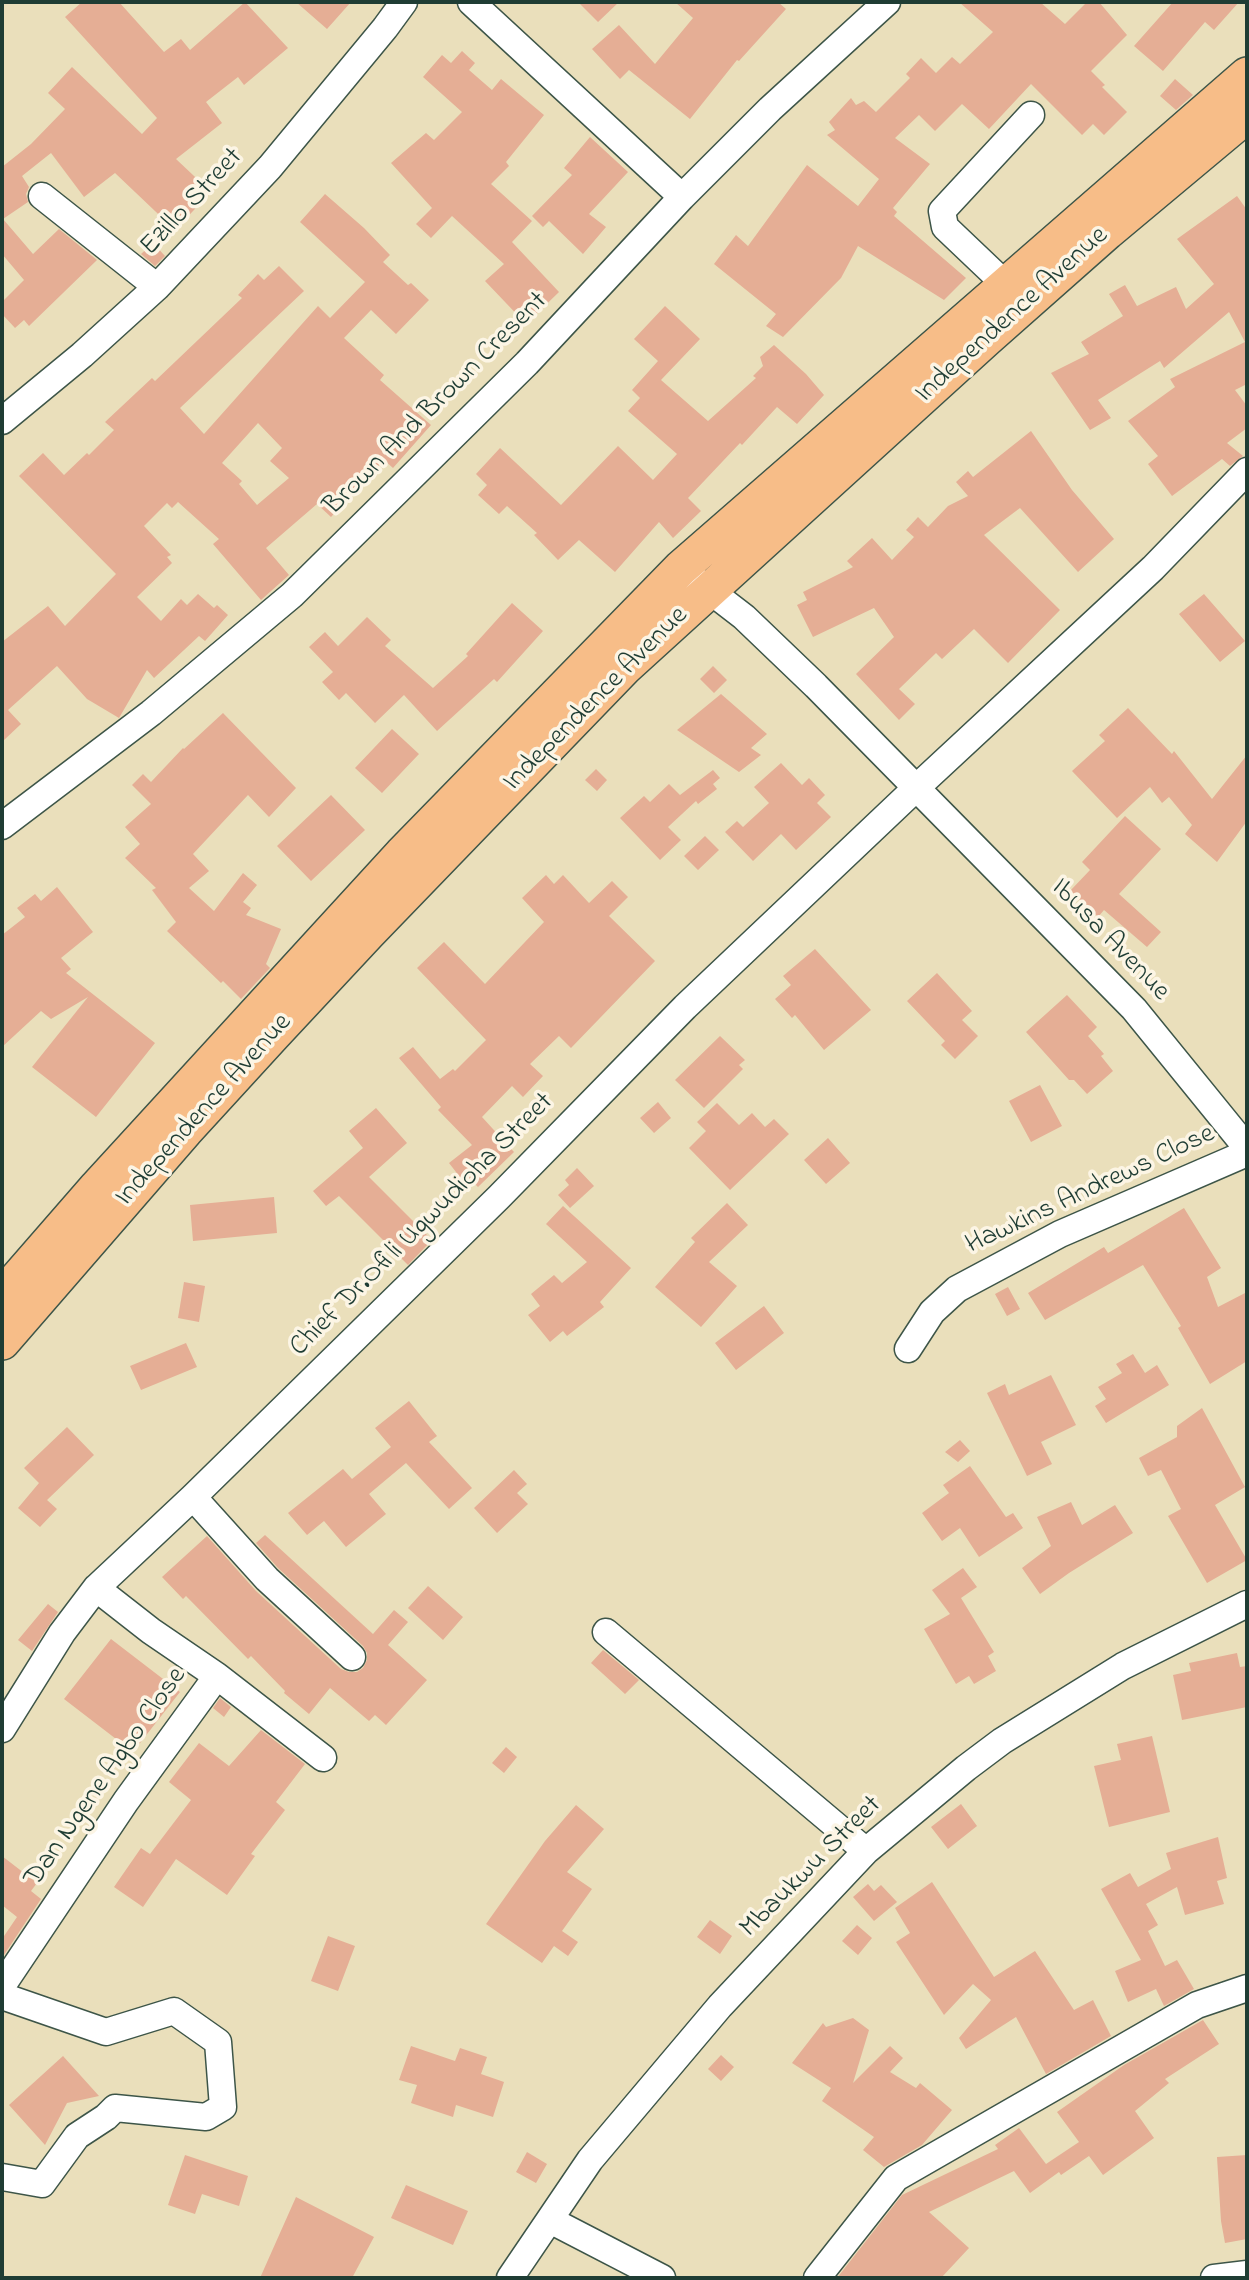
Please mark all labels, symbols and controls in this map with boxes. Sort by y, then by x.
street label: Ezillo Street [135,142,251,264]
street label: Independence Avenue [910,221,1116,411]
street label: Brown And Brown Cresent [318,286,556,524]
street label: Independence Avenue [497,600,697,800]
street label: Ibusa Avenue [1042,873,1176,1009]
street label: Independence Avenue [110,1008,300,1214]
street label: Chief Dr.Ofili Ugwudioha Street [284,1087,562,1365]
street label: Hawkins Andrews Close [961,1119,1221,1263]
street label: Dan Ngene Agbo Close [19,1662,195,1894]
street label: Mbaukwu Street [734,1790,890,1946]

